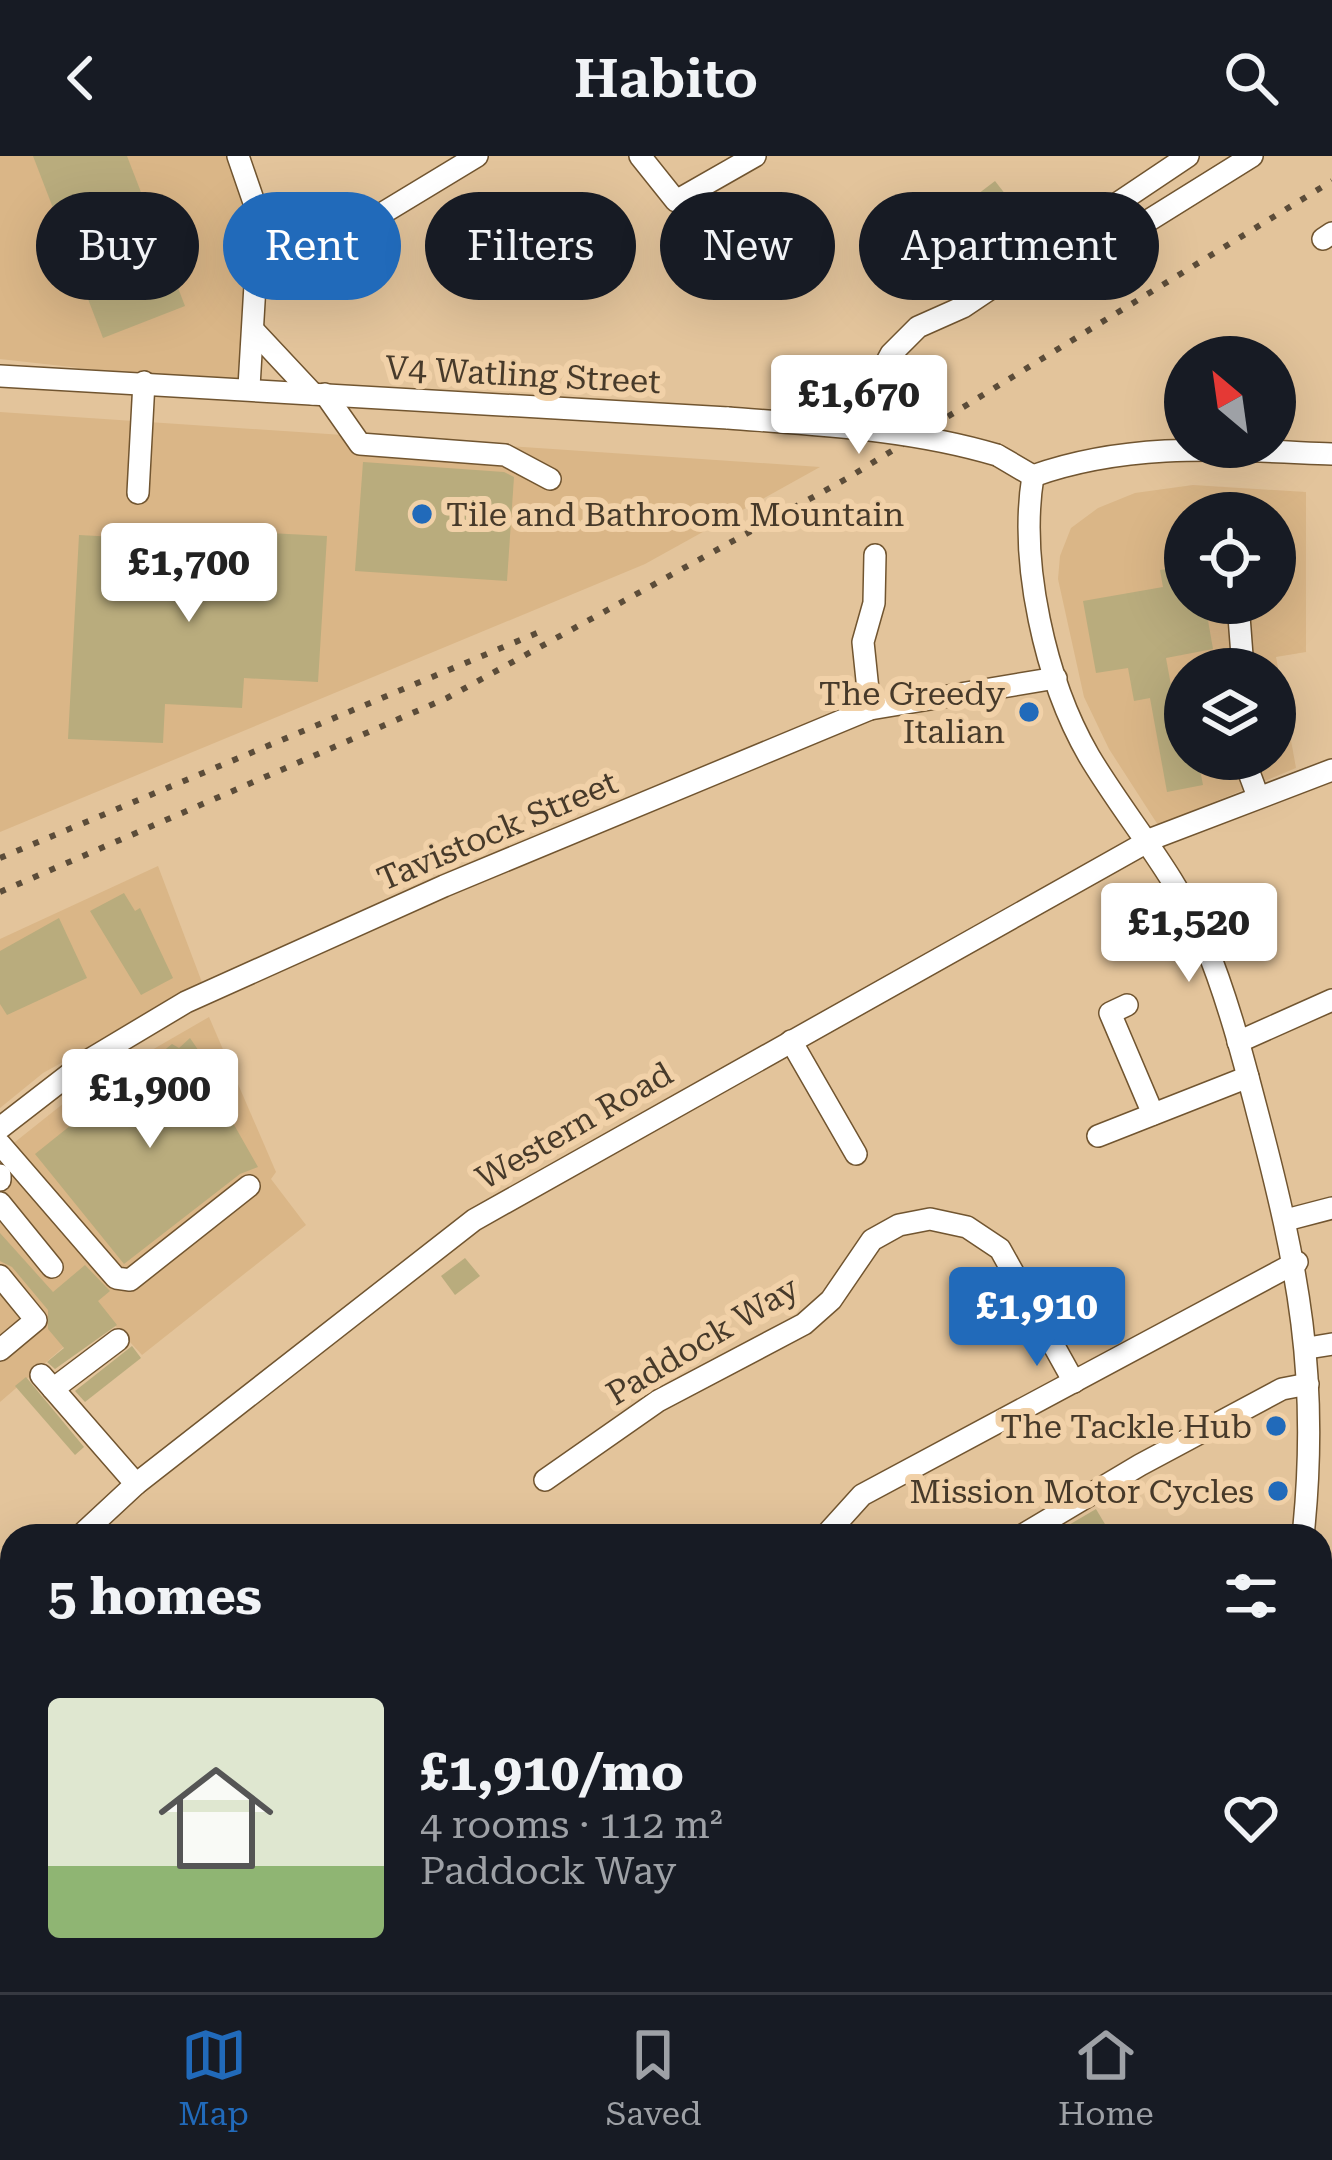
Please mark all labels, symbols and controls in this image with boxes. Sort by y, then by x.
icon: back [48,45,114,111]
icon: search [1218,45,1284,111]
text: Habito [574,47,758,110]
chip: Buy [36,192,199,300]
chip: Rent [223,192,401,300]
chip: Filters [425,192,636,300]
chip: New [660,192,835,300]
chip: Apartment [859,192,1159,300]
north arrow [1164,336,1296,468]
map controls [1164,336,1296,780]
street label: V4 Watling Street [384,348,662,401]
pin: £1,670 [761,355,957,457]
text: £1,670 [798,371,920,417]
button: locate [1164,492,1296,624]
place label: Tile and Bathroom Mountain [446,495,904,534]
marker: Tile and Bathroom Mountain [409,501,435,527]
pin: £1,700 [91,523,287,625]
text: £1,700 [128,539,250,585]
button: layers [1164,648,1296,780]
place label: The Greedy Italian [819,674,1005,751]
marker: The Greedy Italian [1016,699,1042,725]
street label: Tavistock Street [371,762,623,899]
pin: £1,520 [1091,883,1287,985]
text: £1,520 [1128,899,1250,945]
pin: £1,900 [52,1049,248,1151]
street label: Western Road [469,1053,679,1197]
text: £1,900 [89,1065,211,1111]
pin: £1,910 [939,1267,1135,1369]
street label: Paddock Way [599,1268,806,1413]
text: £1,910 [976,1283,1098,1329]
place label: The Tackle Hub [1000,1407,1252,1446]
marker: The Tackle Hub [1263,1413,1289,1439]
place label: Mission Motor Cycles [909,1472,1254,1511]
marker: Mission Motor Cycles [1265,1478,1291,1504]
icon: filters [1218,1563,1284,1629]
text: 5 homes [48,1567,262,1626]
text: £1,910/mo [420,1743,684,1802]
icon: home [144,1746,288,1890]
icon: heart [1218,1785,1284,1851]
text: 4 rooms · 112 m² [420,1802,723,1848]
text: Paddock Way [420,1848,676,1894]
tab: Map [178,2022,249,2133]
tab: Saved [606,2022,701,2133]
tab: Home [1058,2022,1154,2133]

